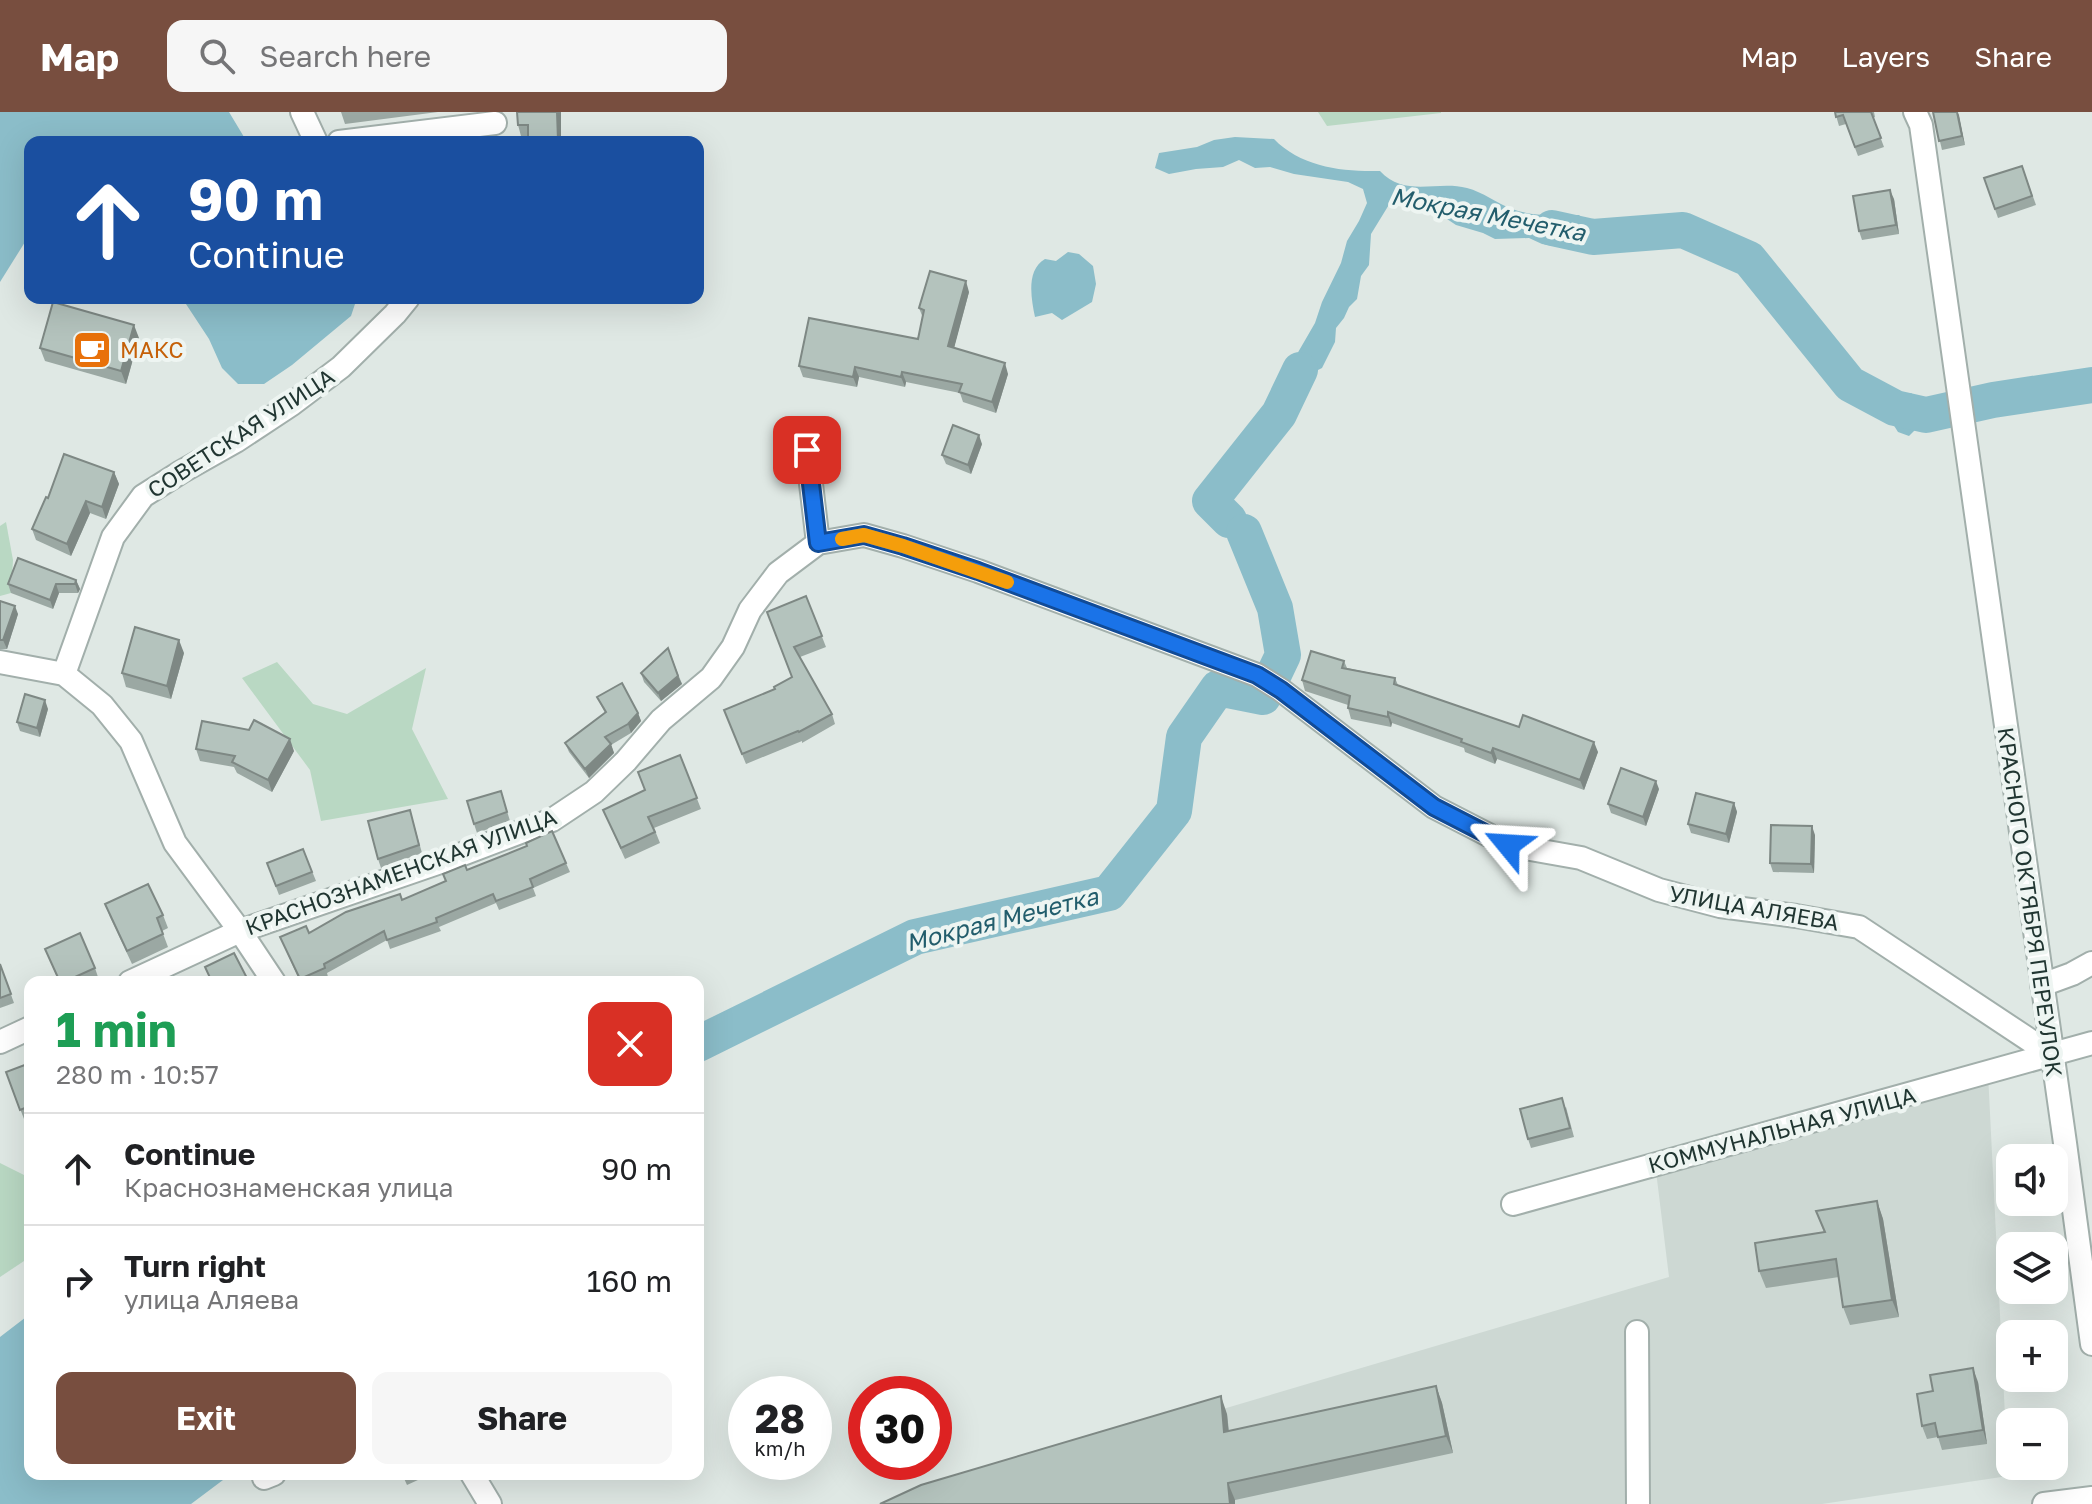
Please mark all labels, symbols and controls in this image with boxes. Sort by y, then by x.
search box [167,20,727,92]
text: Map [40,34,119,79]
icon: search [195,34,239,78]
text: Search here [259,38,431,74]
text: Map [1740,40,1798,73]
text: Layers [1842,40,1930,73]
text: Share [1974,40,2052,73]
text: 90 m [188,165,323,232]
icon: ahead [56,168,160,272]
water label: Мокрая Мечетка [1389,180,1589,247]
text: Continue [188,233,345,276]
cafe icon: МАКС [71,329,113,371]
place label: МАКС [120,336,184,363]
street label: СОВЕТСКАЯ УЛИЦА [142,362,339,503]
pin [773,416,841,484]
icon: arrive [785,428,829,472]
street label: КРАСНОГО ОКТЯБРЯ ПЕРЕУЛОК [1993,725,2068,1078]
street label: КРАСНОЗНАМЕНСКАЯ УЛИЦА [242,802,560,940]
position arrow [1466,803,1550,887]
street label: УЛИЦА АЛЯЕВА [1667,879,1841,936]
water label: Мокрая Мечетка [902,880,1102,956]
text: 1 min [56,1000,177,1058]
button: close [588,1002,672,1086]
text: 280 m · 10:57 [56,1059,219,1090]
street label: КОММУНАЛЬНАЯ УЛИЦА [1645,1081,1919,1178]
text: Continue [124,1136,255,1172]
map controls [1996,1144,2068,1480]
button: sound [1996,1144,2068,1216]
icon: ahead [56,1147,100,1191]
text: 90 m [601,1151,672,1187]
text: Краснознаменская улица [124,1172,453,1203]
button: layers [1996,1232,2068,1304]
text: Turn right [124,1248,266,1284]
icon: right [56,1259,100,1303]
text: 160 m [587,1263,672,1299]
text: улица Аляева [124,1284,299,1315]
button: + [1996,1320,2068,1392]
button: Exit [56,1372,356,1464]
button: Share [372,1372,672,1464]
speed limit sign: 30 [848,1376,952,1480]
text: 28 [755,1394,805,1442]
button: − [1996,1408,2068,1480]
text: km/h [755,1436,805,1460]

